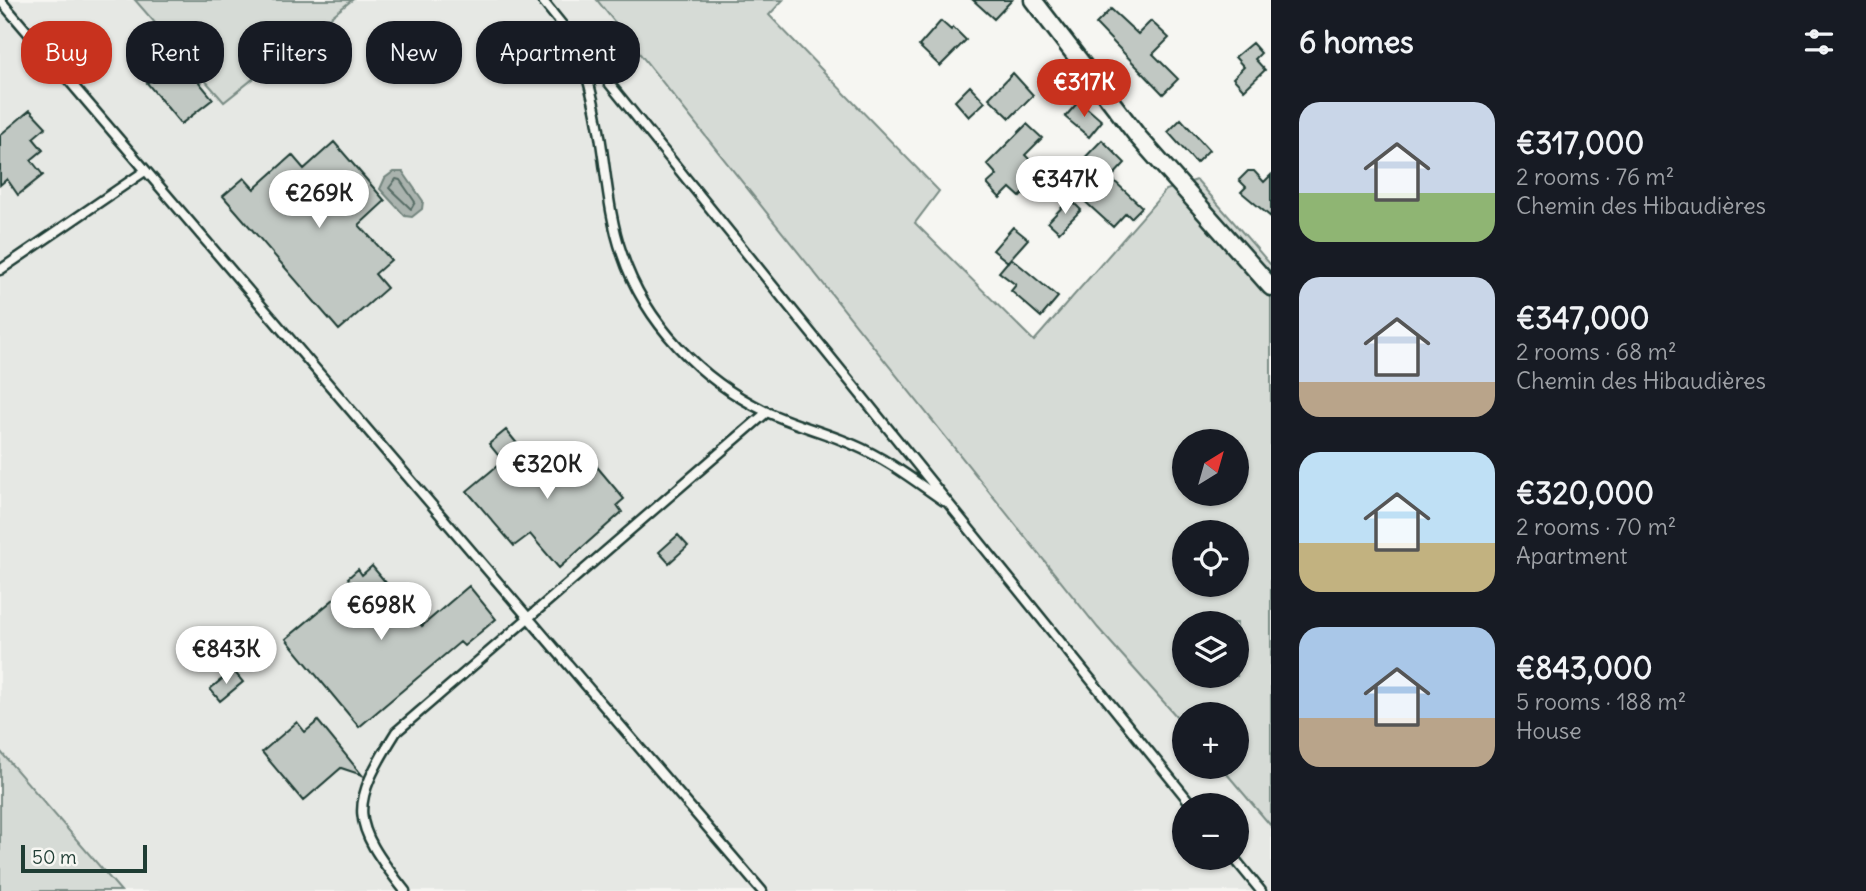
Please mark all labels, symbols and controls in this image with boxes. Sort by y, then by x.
chip: Buy [21,21,112,84]
chip: Rent [126,21,224,84]
chip: Filters [238,21,352,84]
chip: New [366,21,462,84]
chip: Apartment [476,21,640,84]
text: 6 homes [1299,23,1414,61]
icon: filters [1800,23,1838,61]
pin: €317K [1035,60,1133,119]
text: €317K [1053,67,1115,96]
text: €317,000 [1516,124,1644,162]
icon: home [1355,130,1439,214]
pin: €347K [1016,156,1114,216]
text: 2 rooms · 76 m² [1516,162,1674,191]
text: €347K [1032,164,1098,193]
pin: €269K [270,170,368,230]
text: €269K [285,178,353,207]
text: Chemin des Hibaudières [1516,191,1766,220]
text: €347,000 [1516,299,1650,337]
icon: home [1355,305,1439,389]
text: 2 rooms · 68 m² [1516,337,1677,366]
text: Chemin des Hibaudières [1516,366,1766,395]
north arrow [1172,429,1250,506]
map controls [1172,429,1249,870]
pin: €320K [498,442,596,501]
text: €320K [512,449,582,478]
text: €320,000 [1516,474,1654,512]
icon: home [1355,480,1439,564]
text: 2 rooms · 70 m² [1516,512,1676,541]
button: locate [1172,520,1249,597]
text: Apartment [1516,541,1628,570]
pin: €698K [332,582,430,642]
text: €698K [347,590,415,619]
button: layers [1172,611,1249,688]
pin: €843K [177,626,275,686]
text: €843K [192,634,260,663]
text: €843,000 [1516,649,1652,687]
icon: home [1355,655,1439,739]
text: 5 rooms · 188 m² [1516,687,1686,716]
button: + [1172,702,1249,779]
text: House [1516,716,1582,745]
button: − [1172,793,1249,870]
scale bar [21,842,147,874]
text: 50 m [32,845,77,869]

